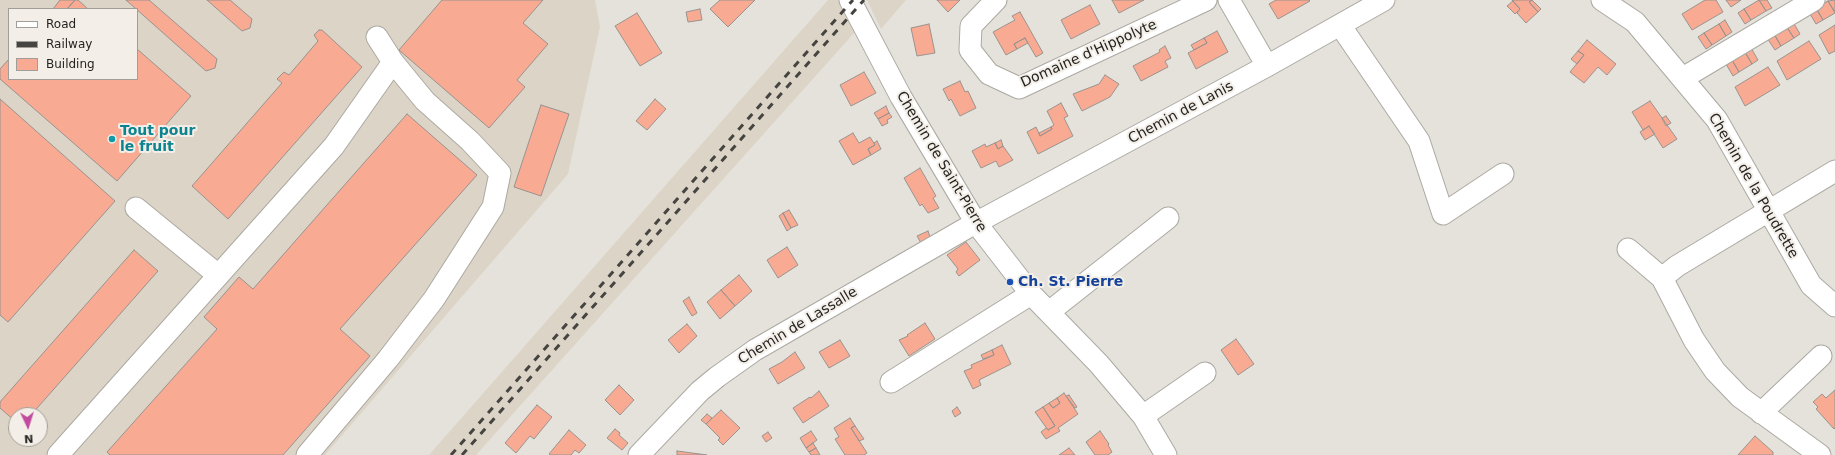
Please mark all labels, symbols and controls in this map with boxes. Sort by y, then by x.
legend [8,8,138,80]
street label: Domaine d'Hippolyte [1018,16,1160,92]
text: Road [46,17,76,31]
text: Railway [46,37,92,51]
text: Building [46,57,95,71]
street label: Chemin de Lanis [1126,78,1236,148]
street label: Chemin de Saint-Pierre [892,89,990,235]
street label: Chemin de la Poudrette [1704,110,1802,262]
place label: Tout pour le fruit [120,123,195,156]
marker: Tout pour le fruit [107,134,117,144]
place label: Ch. St. Pierre [1018,274,1123,290]
marker: Ch. St. Pierre [1005,277,1015,287]
street label: Chemin de Lassalle [735,284,861,368]
north arrow [8,407,48,447]
text: N [24,432,34,445]

